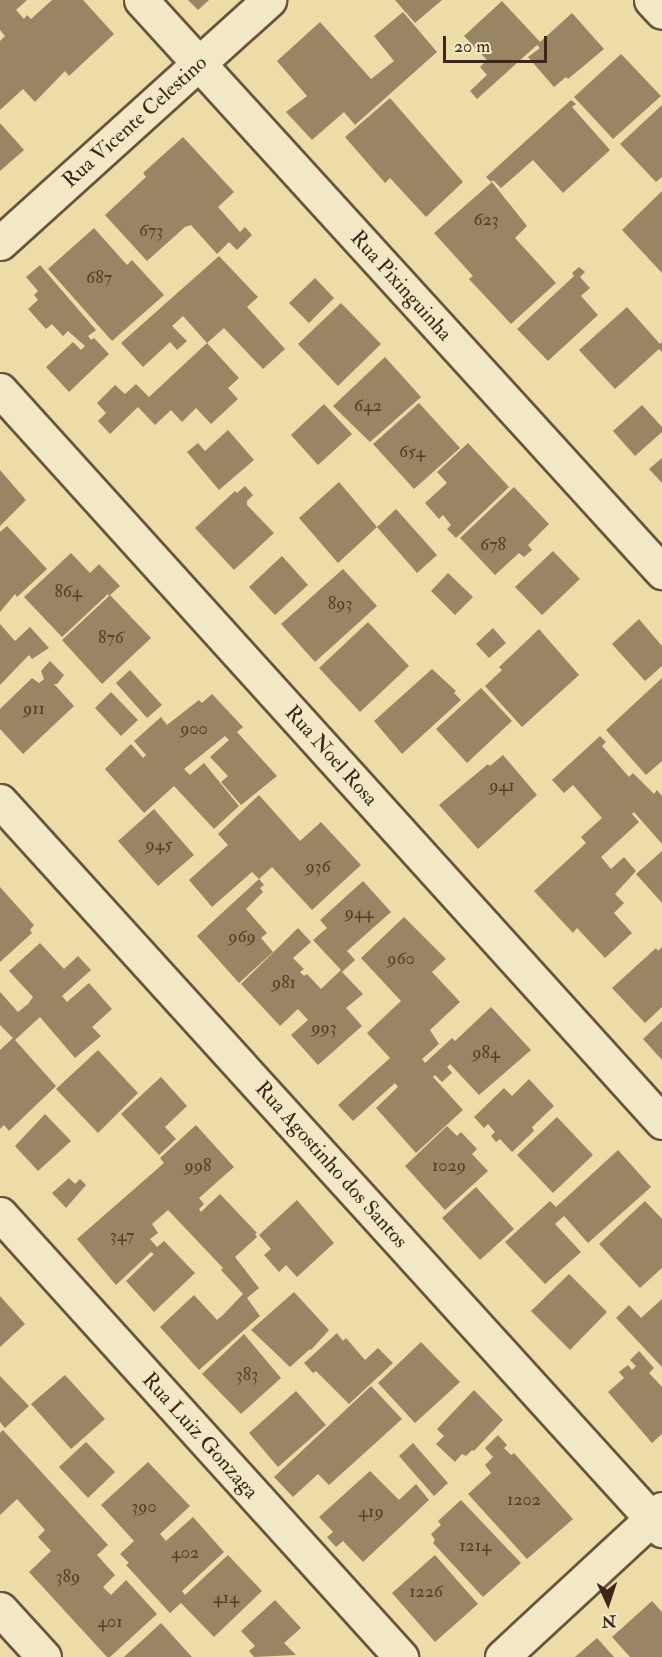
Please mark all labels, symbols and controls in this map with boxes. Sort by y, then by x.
scale bar [446,24,550,62]
text: 20 m [454,35,490,58]
street label: Rua Vicente Celestino [58,51,212,193]
house number: 623 [473,209,499,231]
house number: 673 [139,220,163,242]
street label: Rua Pixinguinha [345,226,457,346]
house number: 687 [86,267,112,289]
house number: 642 [354,395,382,417]
house number: 654 [399,441,425,463]
house number: 678 [480,534,506,556]
house number: 864 [54,581,82,603]
house number: 893 [328,593,352,615]
house number: 876 [98,627,124,649]
house number: 911 [23,698,45,720]
street label: Rua Noel Rosa [279,701,383,811]
house number: 900 [180,718,208,740]
house number: 941 [489,775,515,797]
house number: 945 [146,834,172,856]
house number: 936 [305,856,331,878]
house number: 944 [345,902,373,924]
house number: 969 [228,926,256,948]
house number: 960 [387,948,415,970]
house number: 981 [272,972,296,994]
house number: 993 [311,1017,337,1039]
house number: 984 [472,1042,500,1064]
street label: Rua Agostinho dos Santos [249,1076,413,1254]
house number: 998 [185,1155,211,1177]
house number: 1029 [432,1155,466,1177]
house number: 347 [110,1225,134,1247]
house number: 383 [236,1364,258,1386]
street label: Rua Luiz Gonzaga [137,1368,263,1504]
house number: 1202 [507,1489,541,1511]
house number: 390 [131,1496,157,1518]
house number: 419 [358,1501,384,1523]
house number: 1214 [459,1535,491,1557]
house number: 402 [171,1542,199,1564]
house number: 389 [56,1566,80,1588]
north arrow [578,1573,638,1633]
house number: 1226 [409,1581,443,1603]
house number: 414 [213,1587,239,1609]
house number: 401 [97,1611,123,1633]
text: N [601,1611,617,1631]

